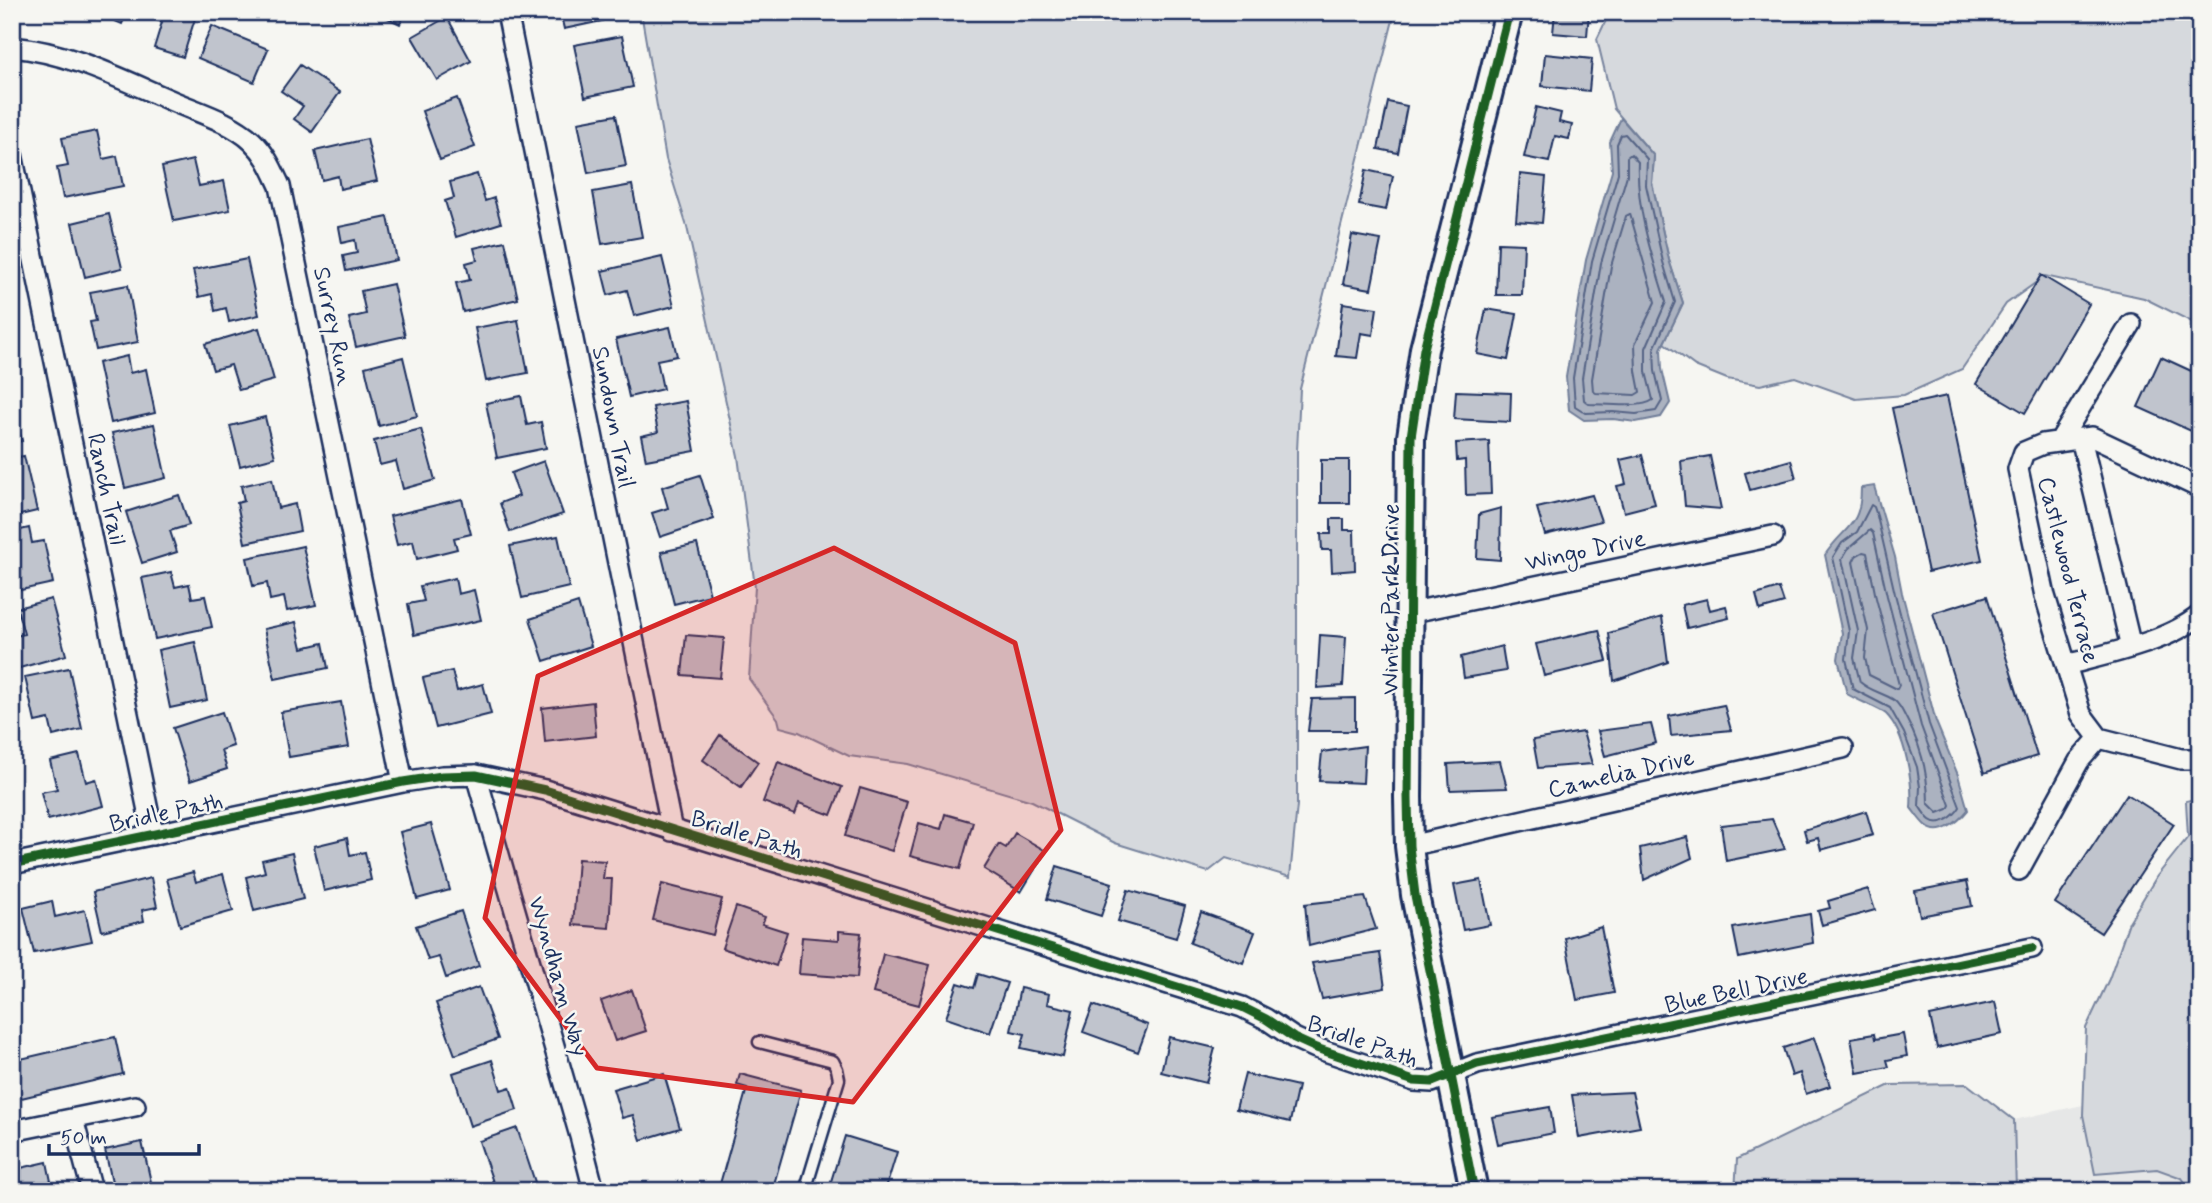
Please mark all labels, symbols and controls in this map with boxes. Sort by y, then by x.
street label: Surrey Run [305,264,360,389]
street label: Sundown Trail [584,344,641,491]
street label: Ranch Trail [79,431,132,548]
street label: Castlewood Terrace [2029,474,2106,667]
street label: Winter Park Drive [1376,503,1407,695]
street label: Wingo Drive [1522,524,1649,581]
street label: Camelia Drive [1545,743,1698,806]
street label: Bridle Path [107,786,226,841]
street label: Bridle Path [687,804,806,867]
street label: Wyndham Way [520,893,595,1060]
street label: Blue Bell Drive [1662,961,1811,1022]
street label: Bridle Path [1303,1009,1422,1076]
scale bar [49,1112,200,1156]
text: 50 m [60,1124,107,1152]

